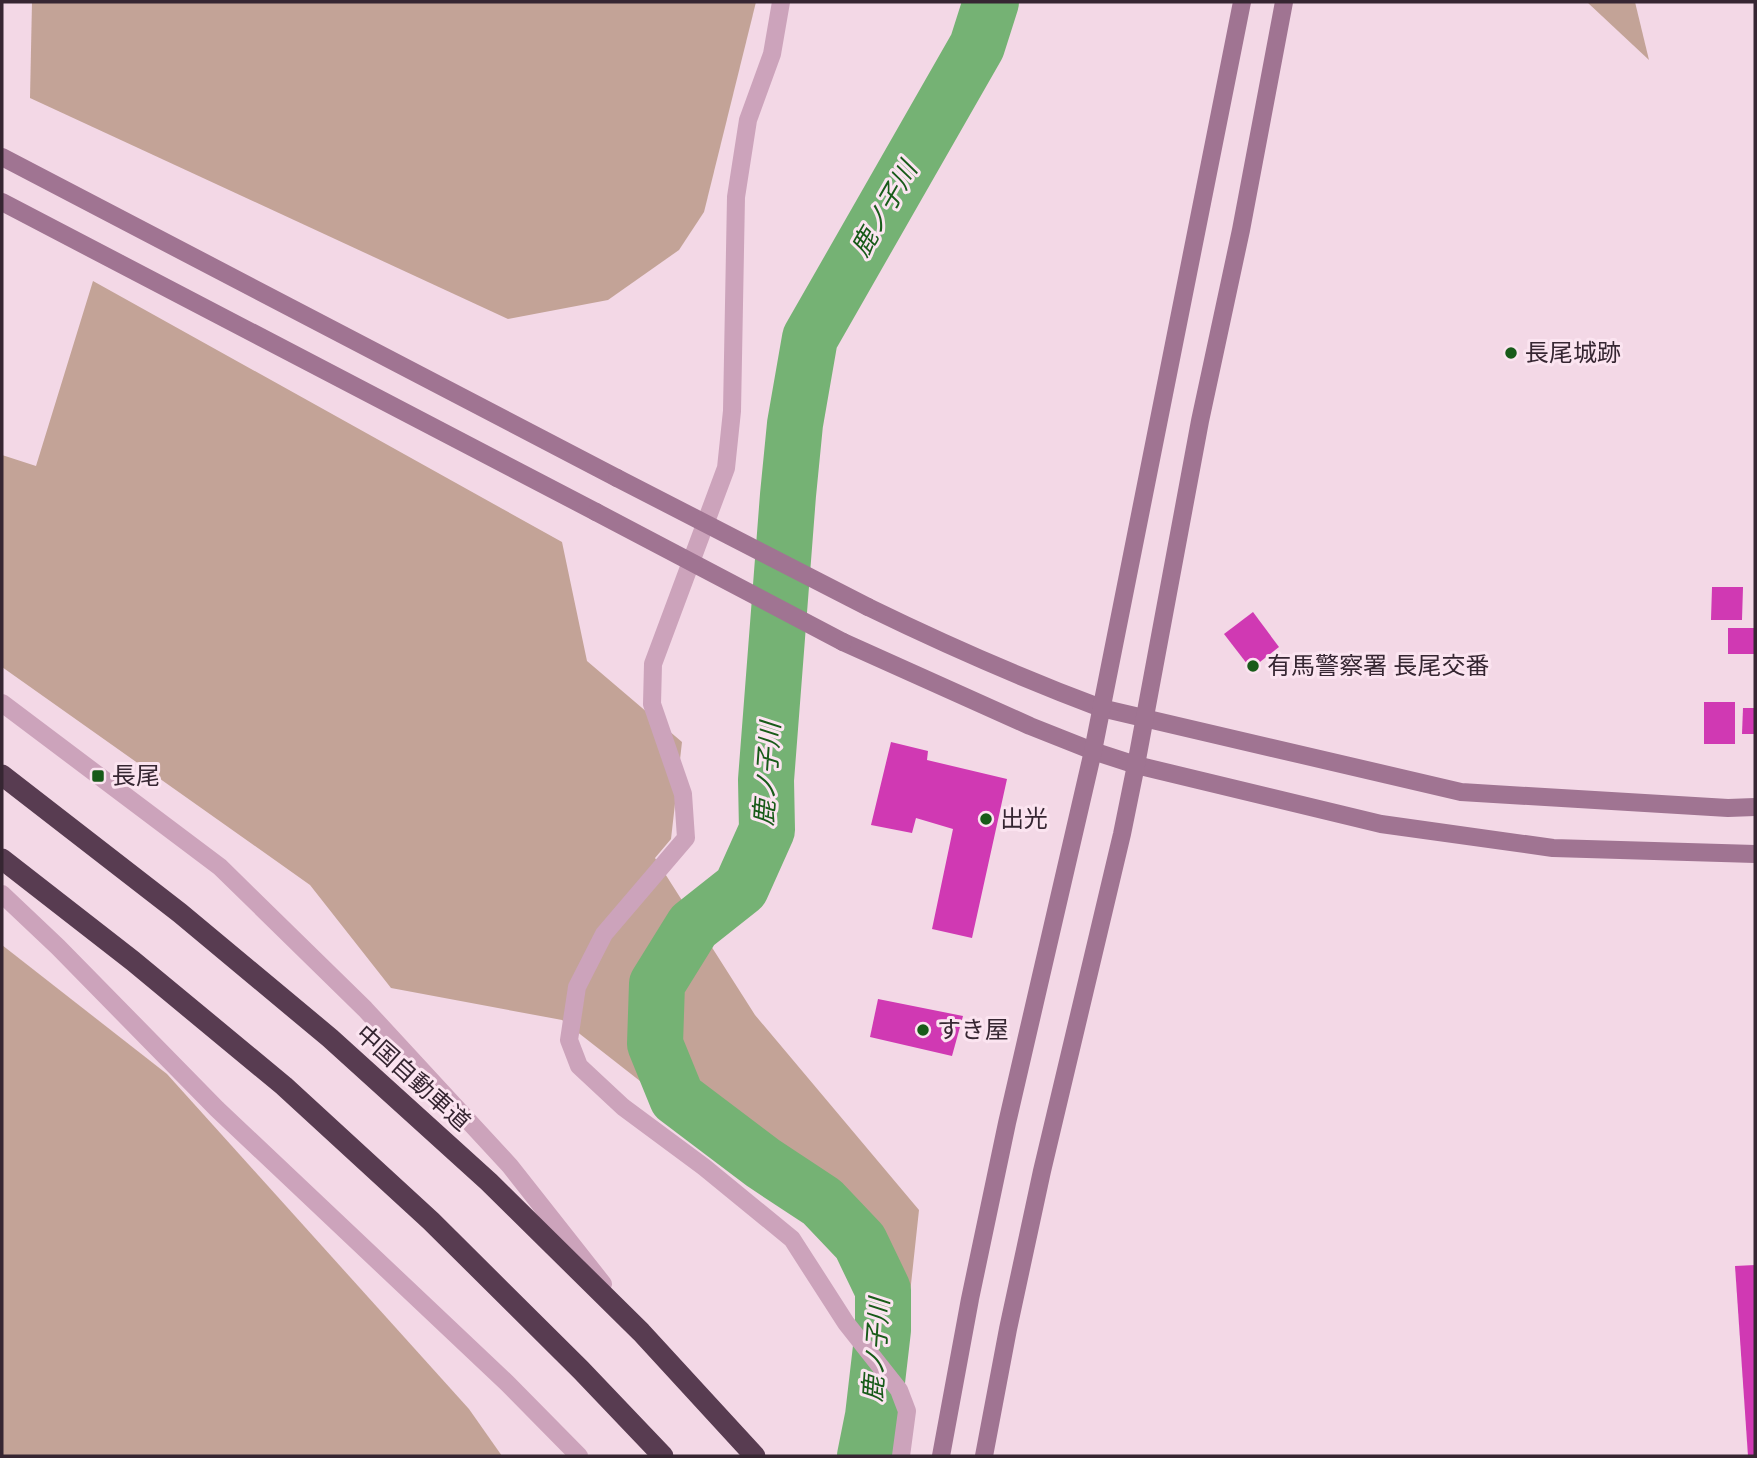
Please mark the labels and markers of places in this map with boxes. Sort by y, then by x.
place label: 長尾城跡 [1525,337,1621,368]
marker: 長尾城跡 [1503,345,1519,361]
place label: 有馬警察署 長尾交番 [1267,650,1489,681]
marker: 有馬警察署 長尾交番 [1245,658,1261,674]
place label: 長尾 [112,760,160,791]
marker: 長尾 [90,768,106,784]
place label: 出光 [1000,803,1048,834]
marker: 出光 [978,811,994,827]
place label: すき屋 [937,1014,1009,1045]
marker: すき屋 [915,1022,931,1038]

